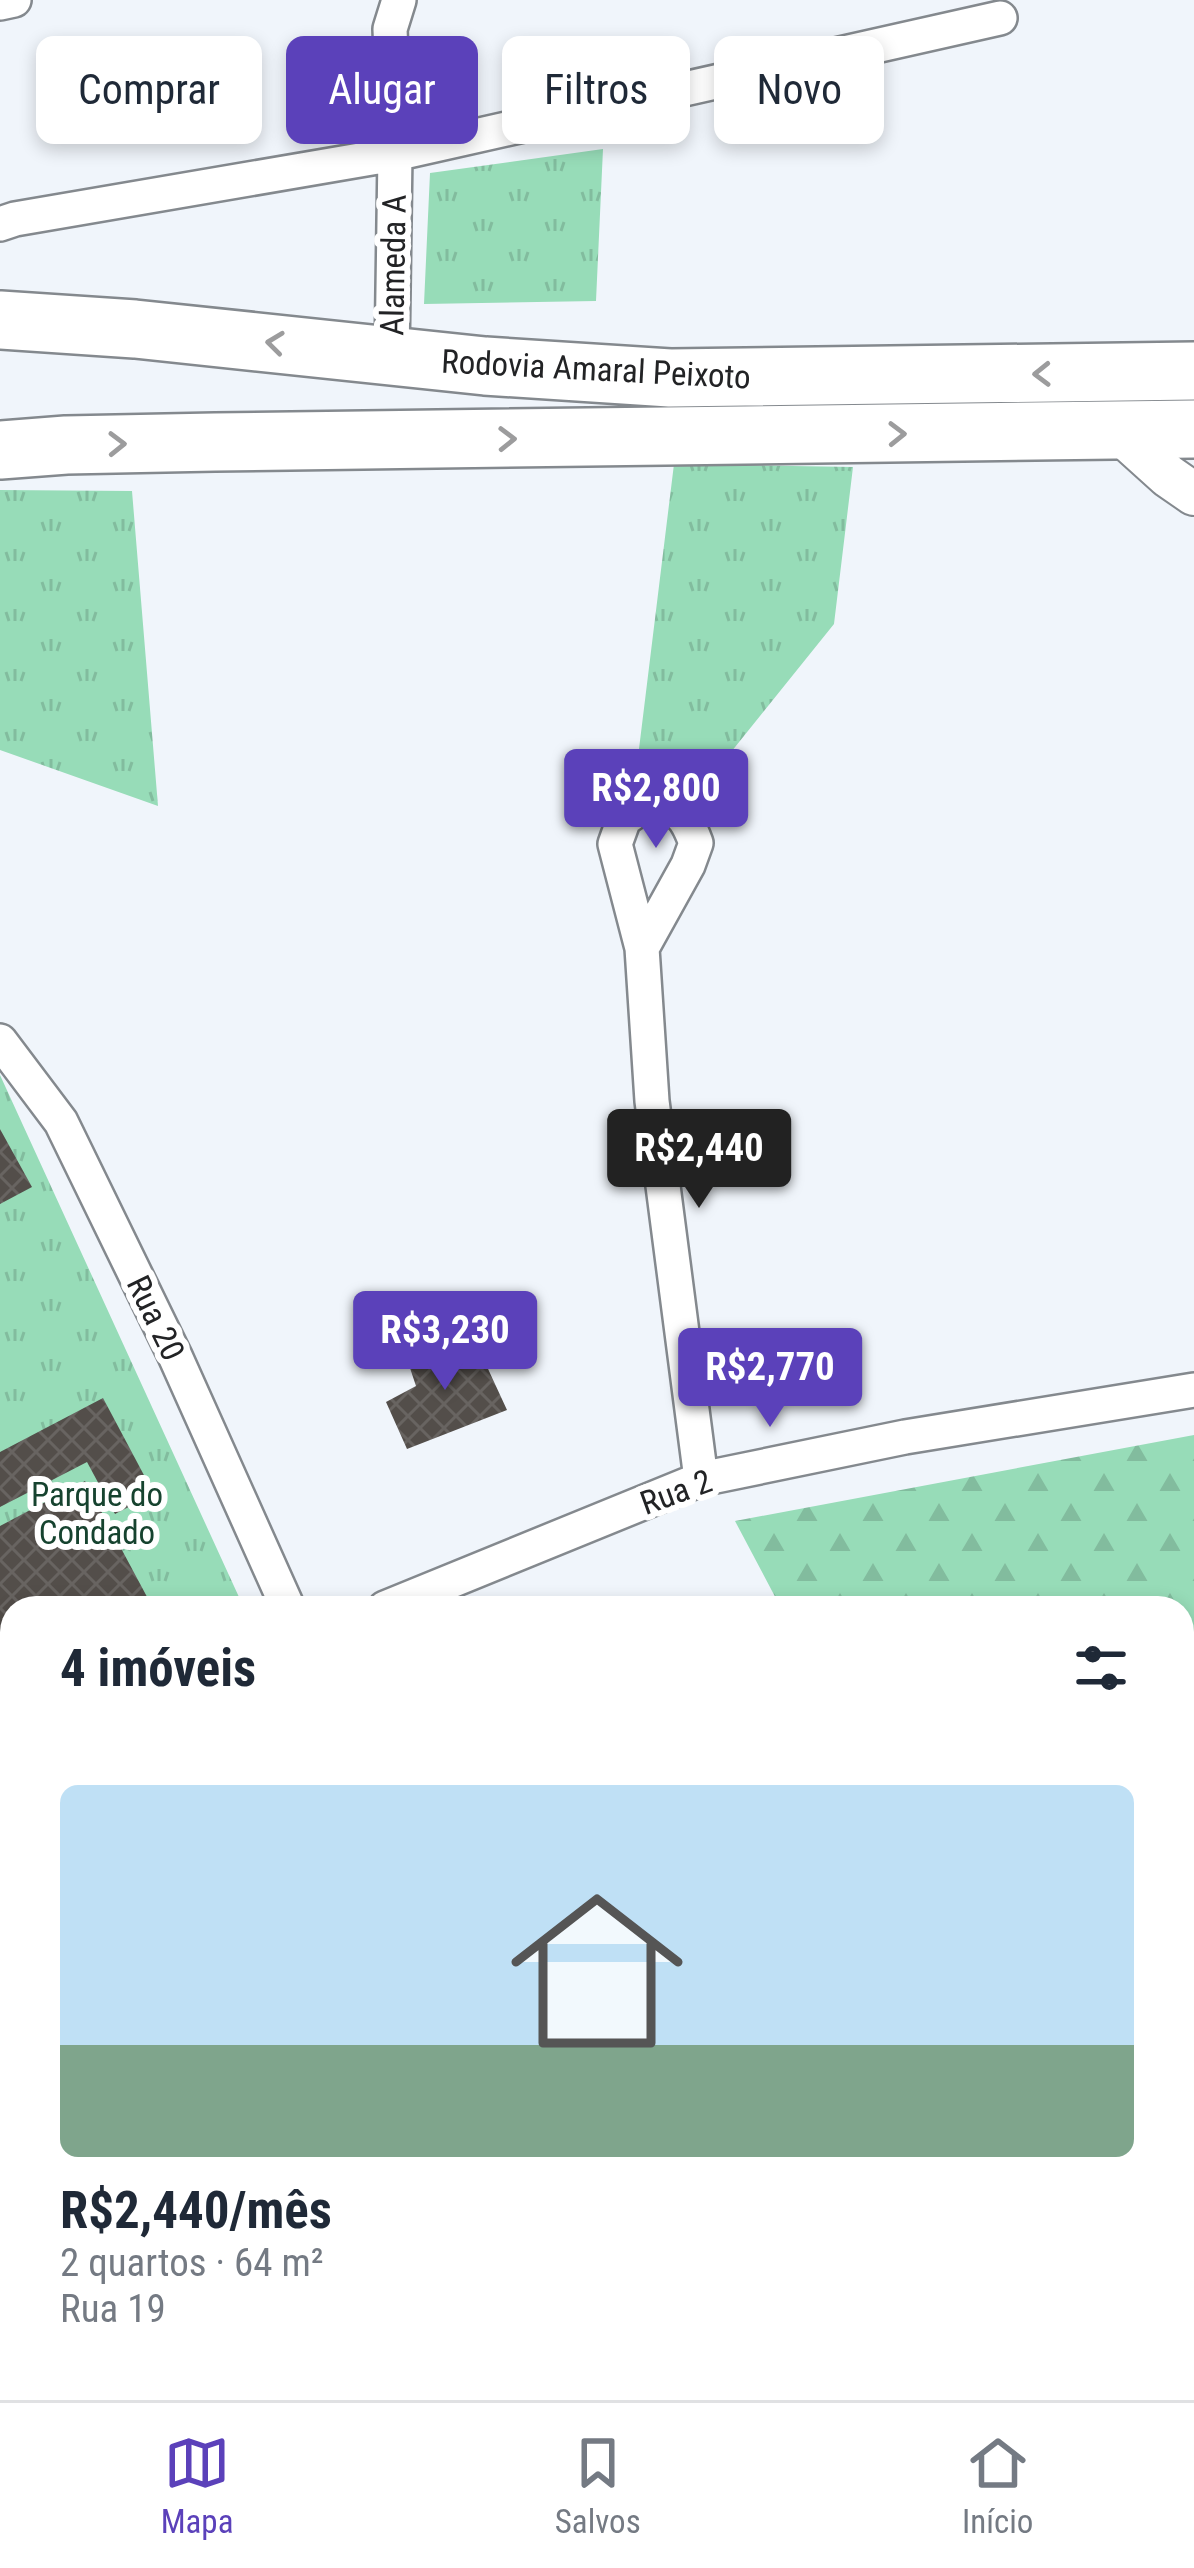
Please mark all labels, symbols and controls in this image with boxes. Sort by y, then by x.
chip: Comprar [36,36,262,144]
chip: Alugar [286,36,478,144]
chip: Filtros [502,36,690,144]
chip: Novo [714,36,884,144]
street label: Alameda A [372,194,414,336]
one-way arrow [266,331,285,357]
street label: Rodovia Amaral Peixoto [440,341,752,397]
one-way arrow [1032,360,1051,386]
one-way arrow [888,422,907,448]
one-way arrow [498,427,517,453]
one-way arrow [109,431,127,457]
pin: R$2,800 [545,749,767,851]
text: R$2,800 [591,765,721,811]
pin: R$2,440 [588,1109,810,1211]
text: R$2,440 [634,1125,764,1171]
street label: Rua 20 [119,1269,193,1367]
pin: R$3,230 [334,1291,556,1393]
text: R$3,230 [380,1307,510,1353]
pin: R$2,770 [659,1328,881,1430]
text: R$2,770 [705,1344,835,1390]
street label: Rua 2 [635,1461,717,1523]
park label: Parque do Condado [31,1475,163,1552]
icon: filters [1068,1635,1134,1701]
text: 4 imóveis [60,1639,256,1698]
icon: home [489,1863,705,2079]
text: R$2,440/mês [60,2181,332,2240]
text: 2 quartos · 64 m² [60,2240,324,2286]
text: Rua 19 [60,2286,166,2332]
tab: Mapa [161,2430,233,2541]
tab: Salvos [555,2430,641,2541]
tab: Início [962,2430,1033,2541]

